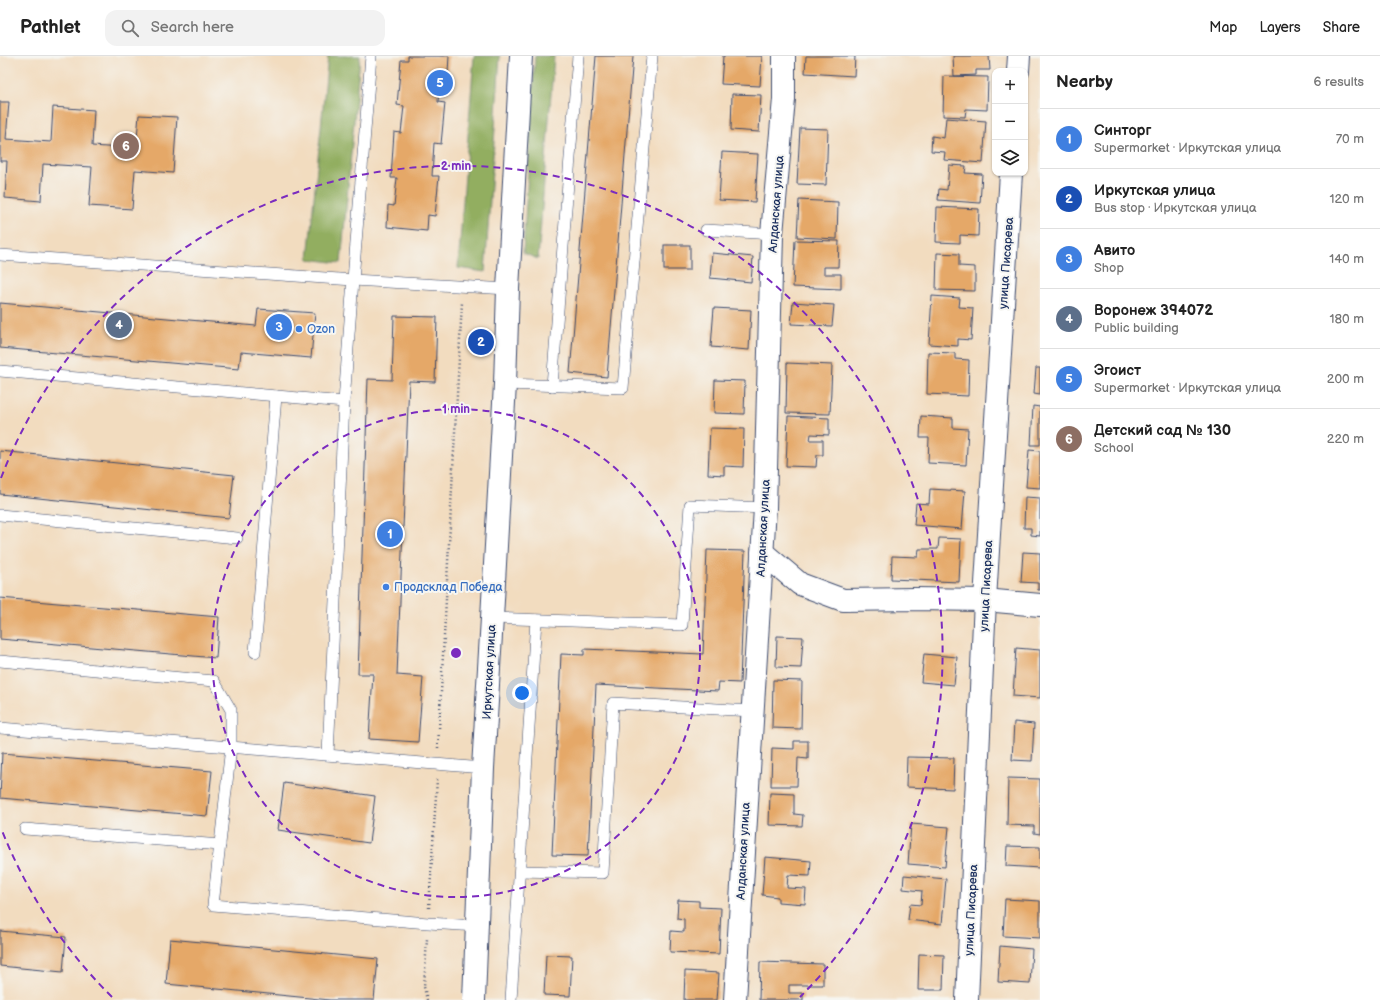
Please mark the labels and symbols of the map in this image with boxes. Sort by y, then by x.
pin: 5 [427,68,453,98]
pin: 6 [113,131,139,161]
street label: Алданская улица [766,155,787,254]
text: 2 min [441,159,471,174]
street label: улица Писарева [996,217,1017,309]
pin: 4 [106,310,132,340]
pin: 3 [266,312,292,342]
place label: Ozon [307,322,335,337]
marker: Ozon [294,324,304,334]
pin: 2 [468,327,494,357]
text: 1 min [442,402,470,417]
street label: Алданская улица [753,479,774,578]
pin: 1 [377,519,403,549]
street label: улица Писарева [977,540,996,632]
place label: Продсклад Победа [394,580,503,595]
marker: Продсклад Победа [381,582,391,592]
street label: Иркутская улица [480,624,499,720]
centre of rings [449,646,463,660]
your location [512,683,532,703]
street label: Алданская улица [733,802,754,901]
street label: улица Писарева [962,864,981,956]

